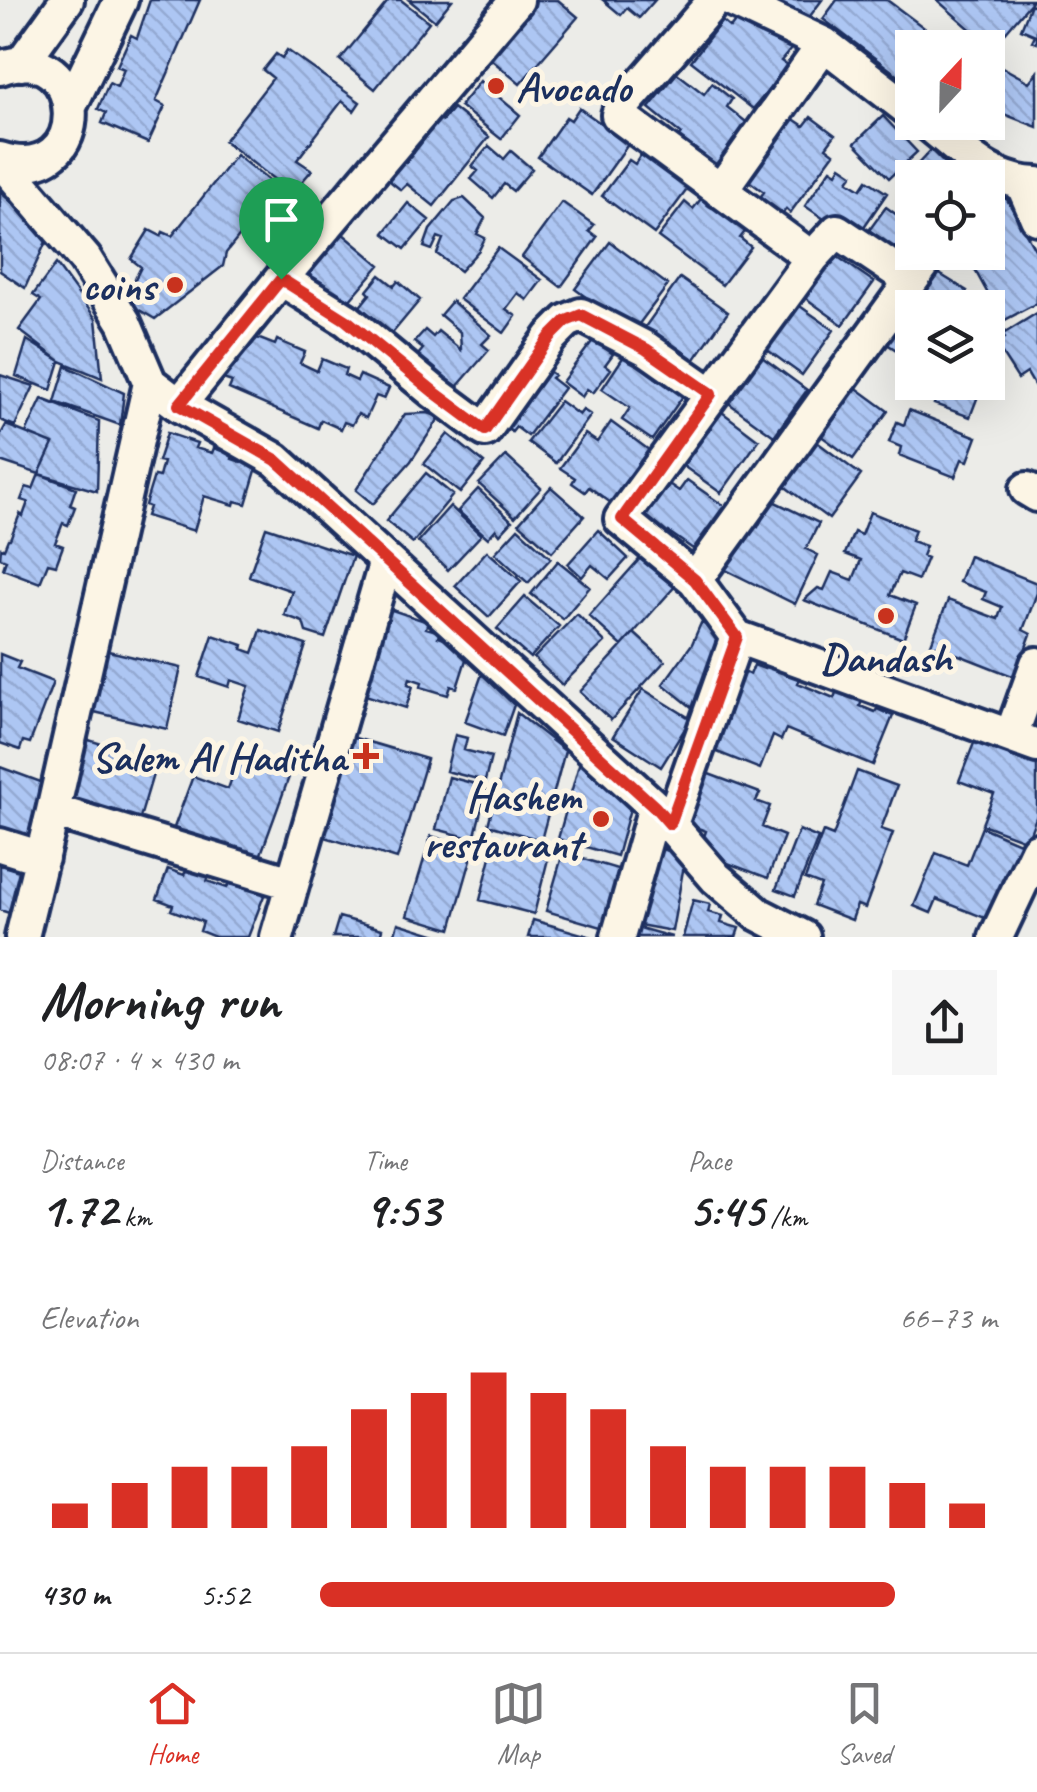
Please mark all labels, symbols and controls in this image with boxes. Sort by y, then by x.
north arrow [895,30,1005,140]
map controls [895,30,1005,400]
place label: Avocado [516,61,634,114]
marker: Avocado [485,75,507,97]
button: locate [895,160,1005,270]
pin [239,177,324,280]
icon: arrive [254,192,309,247]
place label: coins [82,260,159,313]
marker: coins [164,274,186,296]
button: layers [895,290,1005,400]
marker: Dandash [875,605,897,627]
place label: Dandash [820,632,954,685]
place label: Salem Al Haditha [92,731,349,784]
marker: Salem Al Haditha [355,745,377,767]
place label: Hashem restaurant [424,770,587,871]
marker: Hashem restaurant [590,808,612,830]
text: Morning run [40,966,280,1036]
button: share [892,970,997,1075]
text: 08:07 · 4 × 430 m [40,1039,238,1080]
text: Distance [40,1143,124,1178]
text: Time [364,1143,407,1178]
text: Pace [688,1143,731,1178]
text: 1.72 [40,1178,117,1241]
text: 9:53 [364,1178,440,1241]
text: 5:45 [688,1178,764,1241]
text: km [117,1199,151,1234]
text: /km [764,1199,807,1234]
text: Elevation [40,1297,138,1338]
text: 66–73 m [899,1297,997,1338]
text: 430 m [40,1574,109,1615]
text: 5:52 [200,1574,250,1615]
tab: Home [145,1676,200,1771]
tab: Map [491,1676,546,1771]
tab: Saved [837,1676,892,1771]

